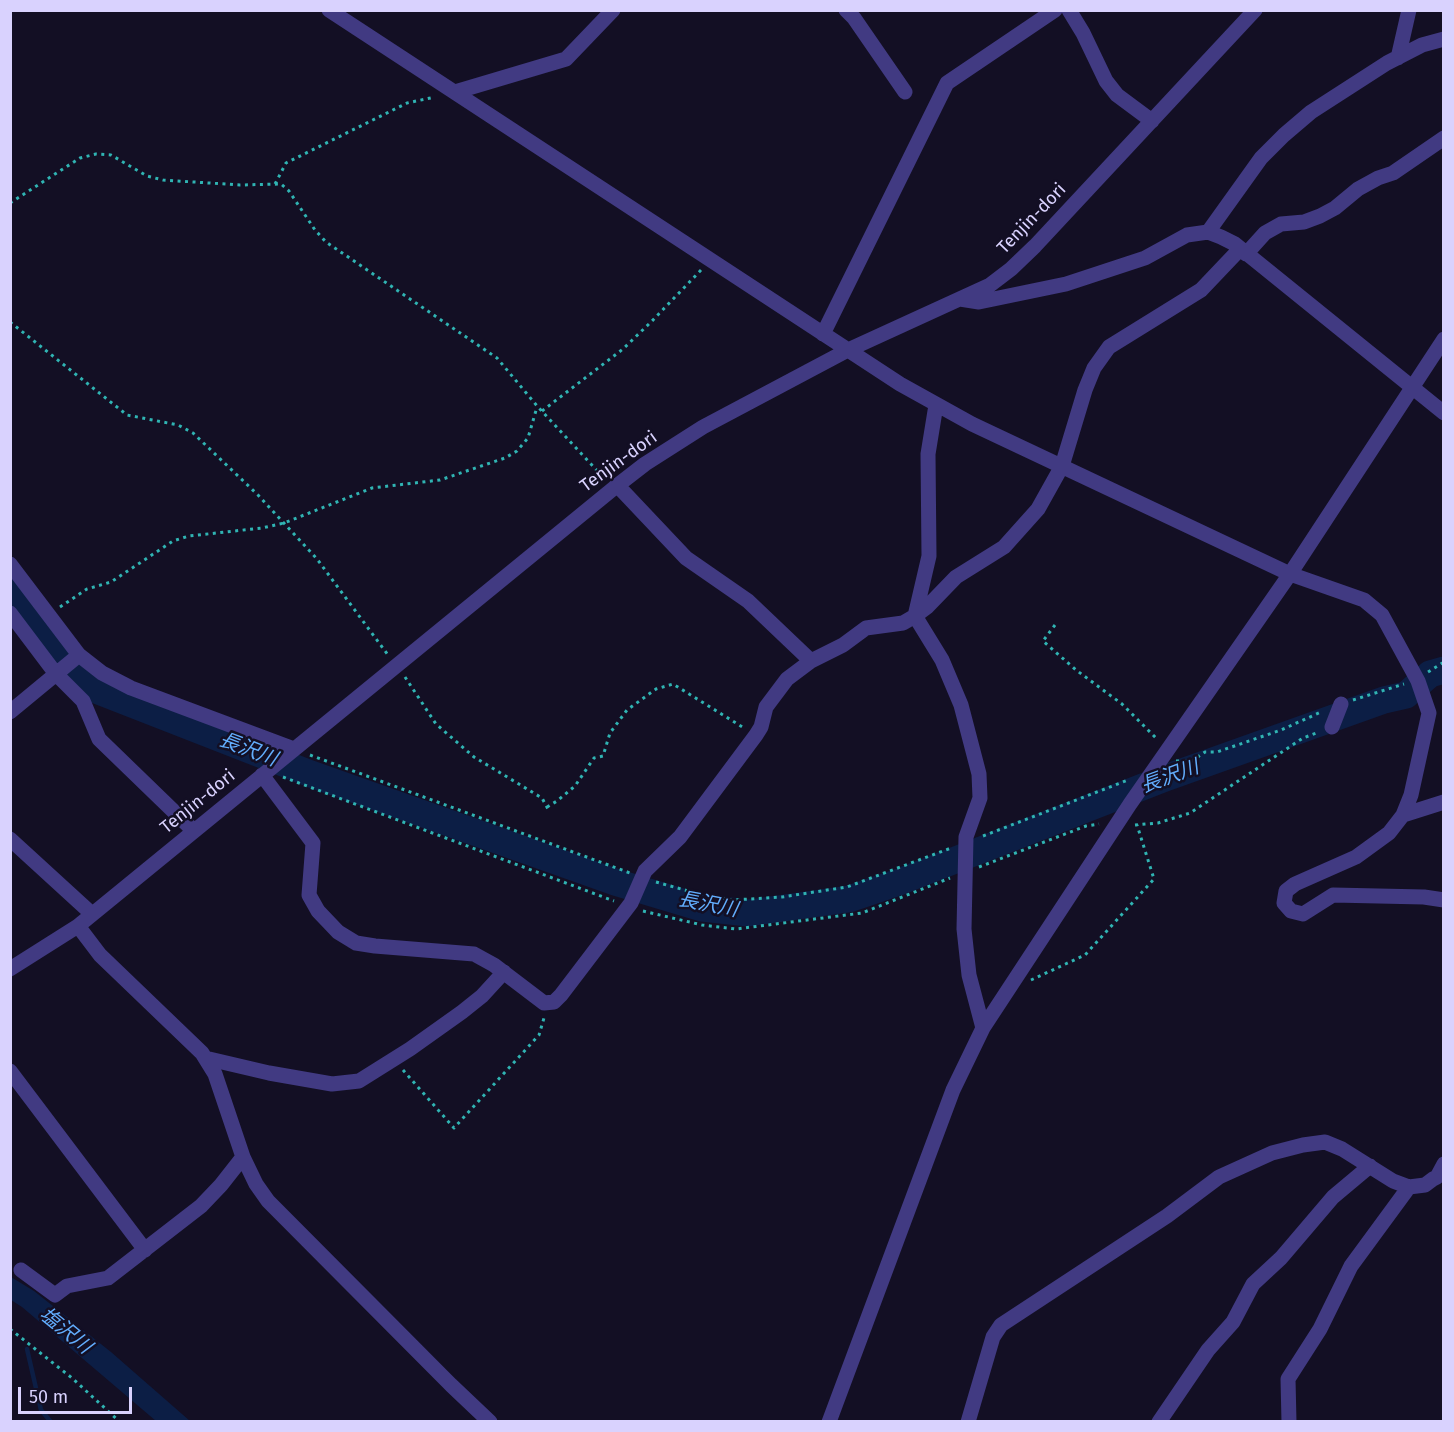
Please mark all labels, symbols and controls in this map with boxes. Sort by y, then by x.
street label: Tenjin-dori [993,179,1071,259]
street label: Tenjin-dori [576,427,662,497]
water label: 長沢川 [216,728,280,772]
water label: 長沢川 [1138,755,1202,799]
street label: Tenjin-dori [156,765,240,839]
water label: 長沢川 [676,887,740,923]
water label: 塩沢川 [34,1303,96,1359]
scale bar [21,1375,135,1413]
text: 50 m [29,1386,68,1408]

